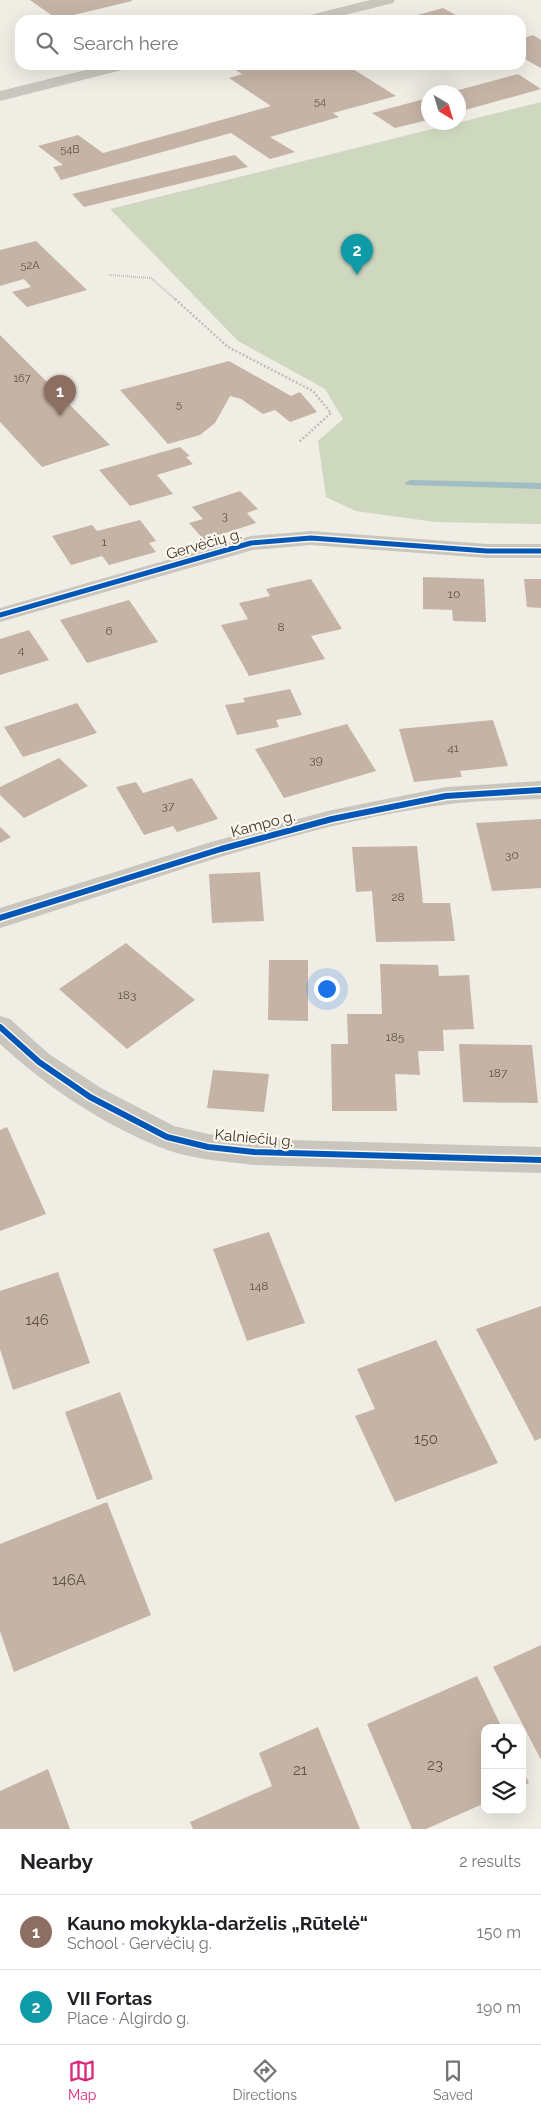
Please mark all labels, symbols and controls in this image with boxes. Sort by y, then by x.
search box [15,15,526,70]
icon: search [33,29,61,57]
text: Search here [73,32,179,54]
north arrow [421,85,466,130]
house number: 54 [314,95,326,108]
house number: 54B [60,143,80,156]
pin: 2 [341,234,373,275]
house number: 52A [20,259,40,272]
house number: 167 [13,372,31,385]
pin: 1 [44,375,76,416]
house number: 5 [176,398,182,411]
house number: 3 [222,510,228,523]
street label: Gervėčių g. [164,525,244,563]
house number: 1 [101,535,107,549]
house number: 10 [448,587,460,601]
house number: 8 [277,620,285,634]
house number: 6 [105,624,113,638]
house number: 4 [18,643,25,657]
house number: 41 [447,741,459,755]
house number: 39 [309,753,323,767]
house number: 37 [162,799,175,813]
street label: Kampo g. [229,807,297,841]
house number: 30 [505,848,519,862]
house number: 28 [391,890,405,904]
your location [314,976,340,1002]
house number: 183 [118,988,136,1002]
house number: 185 [386,1030,405,1044]
house number: 187 [489,1066,508,1080]
street label: Kalniečių g. [214,1126,294,1150]
house number: 148 [250,1279,268,1293]
house number: 146 [25,1311,49,1329]
house number: 150 [414,1430,438,1448]
house number: 146A [52,1571,86,1589]
map controls [481,1724,526,1814]
button: locate [481,1724,526,1769]
house number: 23 [427,1756,443,1774]
house number: 21 [293,1761,308,1779]
button: layers [481,1769,526,1814]
text: Nearby [20,1849,93,1874]
text: 2 results [459,1852,521,1871]
text: Kauno mokykla-darželis „Rūtelė“ [67,1912,368,1934]
text: 1 [32,1923,40,1942]
text: 150 m [477,1923,521,1942]
text: School · Gervėčių g. [67,1934,212,1953]
text: VII Fortas [67,1987,152,2009]
text: 2 [31,1998,41,2017]
text: 190 m [476,1998,521,2017]
text: Place · Algirdo g. [67,2009,189,2028]
tab: Map [68,2057,96,2103]
tab: Directions [232,2057,297,2103]
tab: Saved [433,2057,473,2103]

